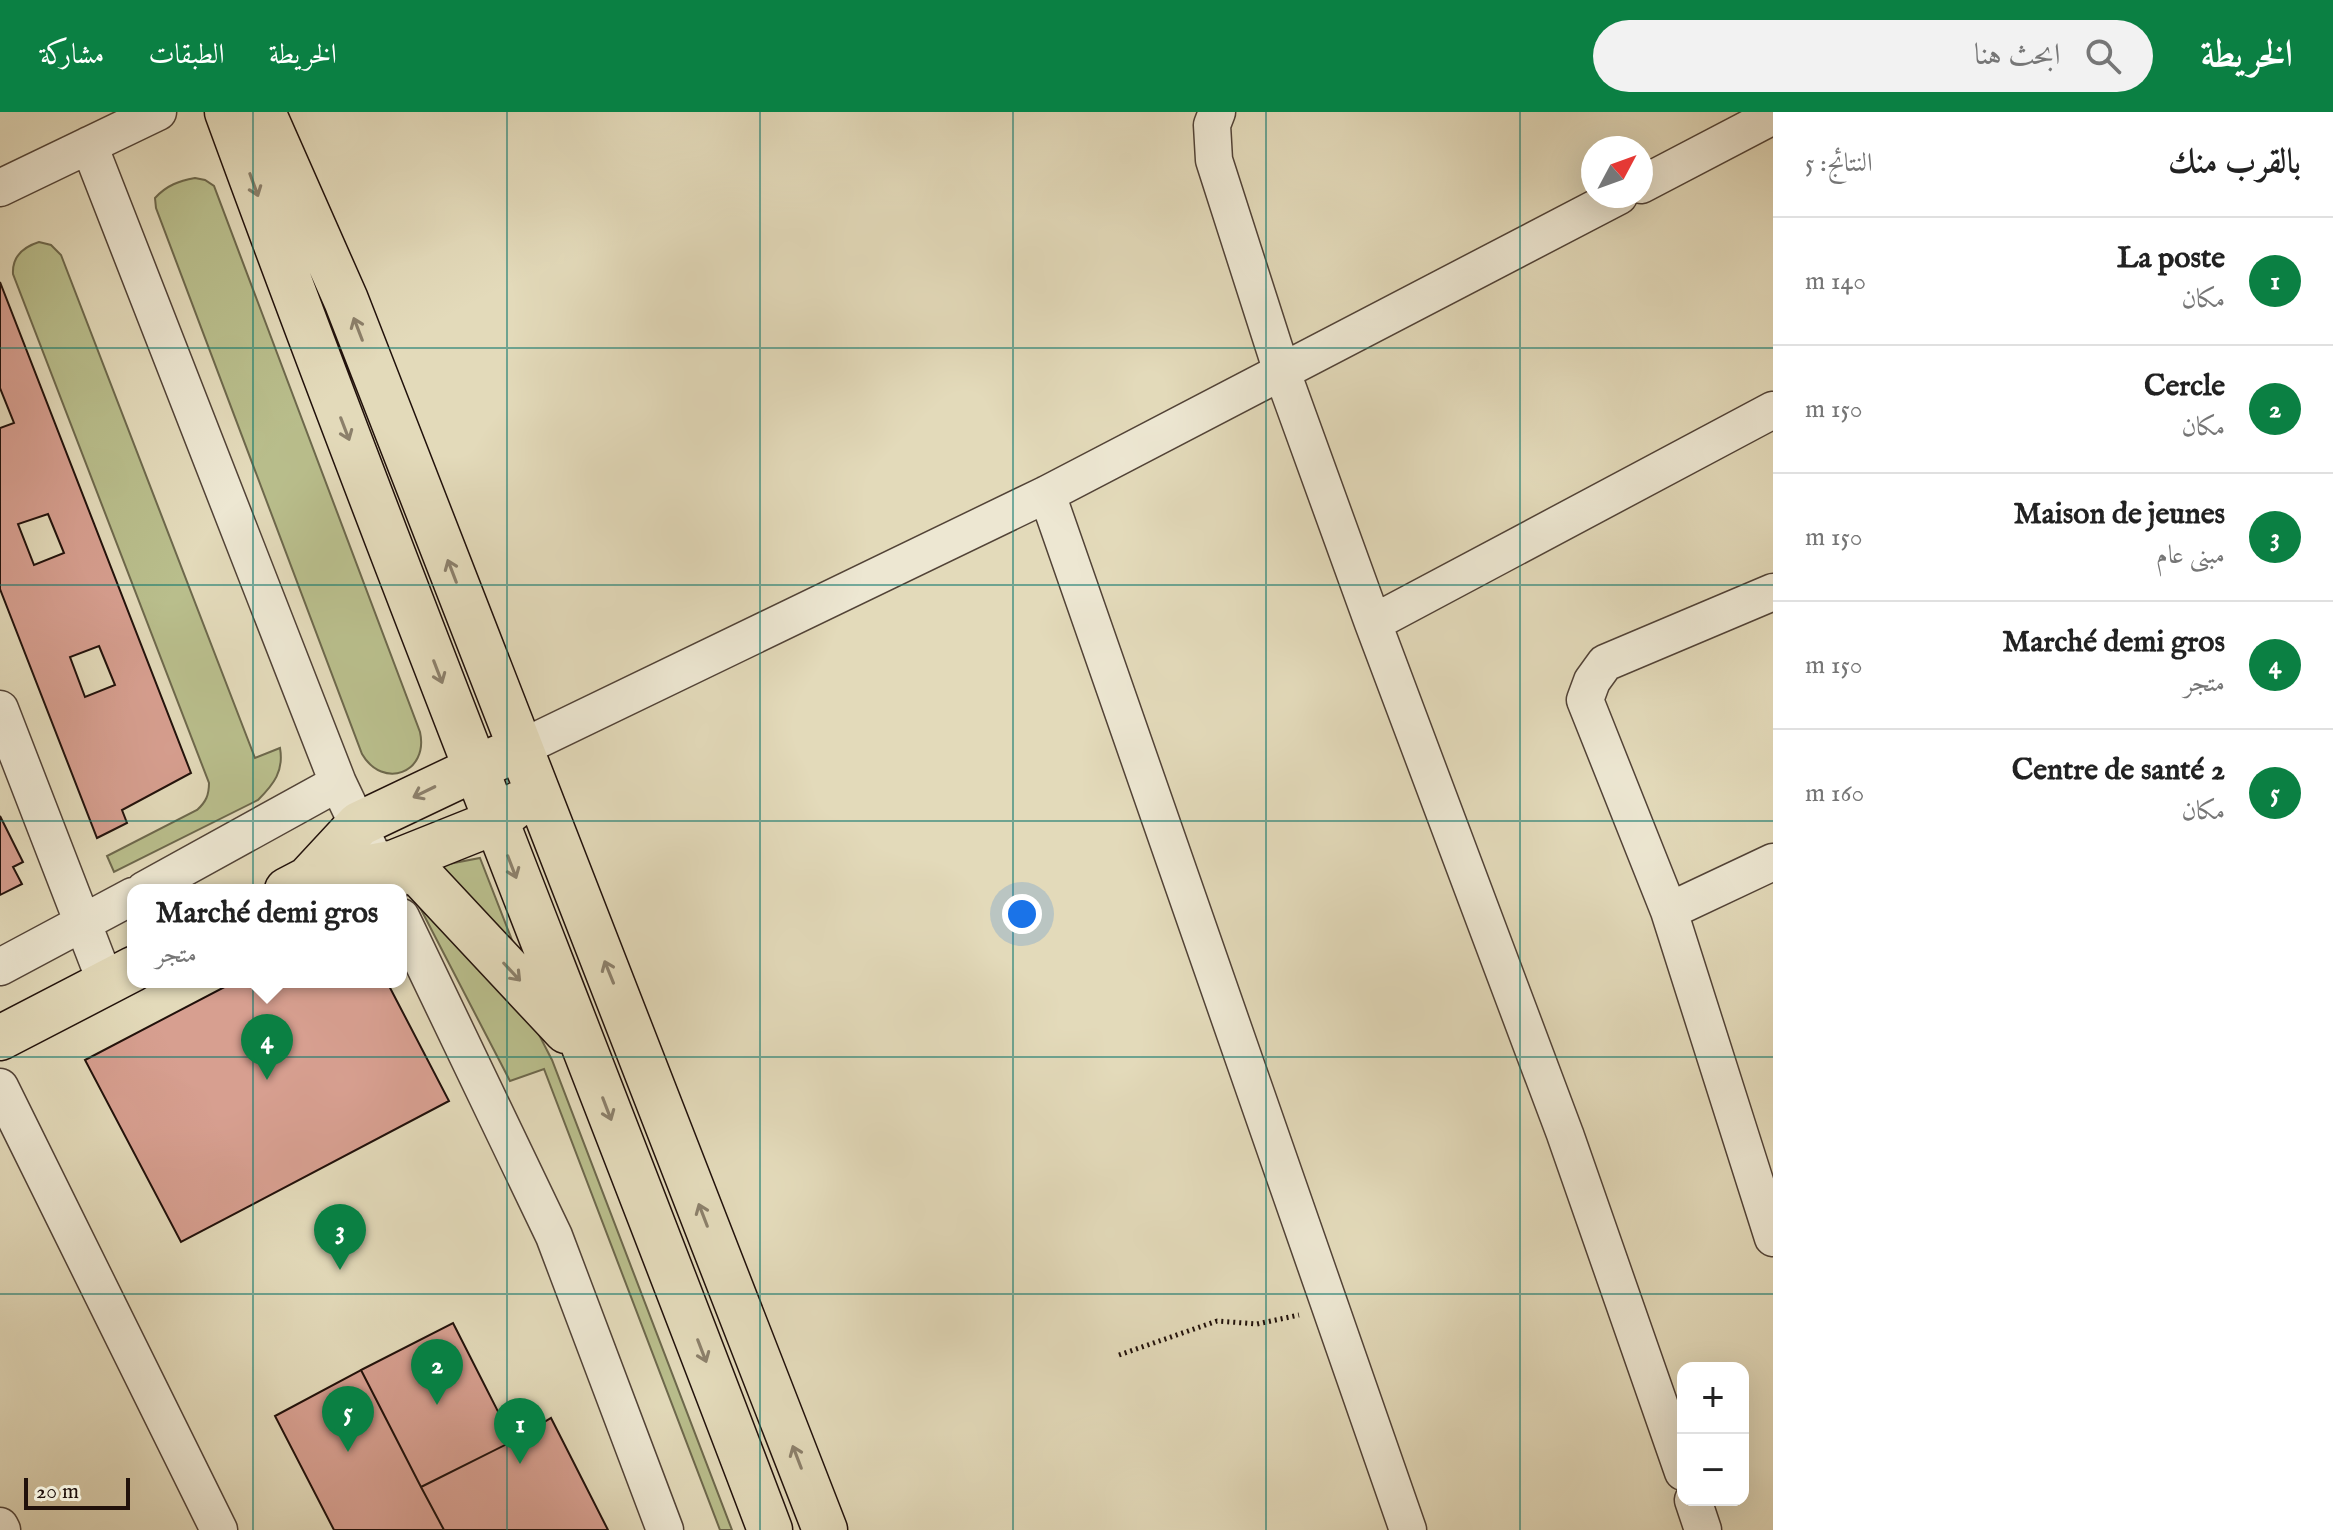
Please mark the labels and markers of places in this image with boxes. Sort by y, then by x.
pin: 4 [241,1014,293,1080]
pin: 3 [314,1204,366,1270]
pin: 2 [411,1339,463,1405]
pin: 5 [322,1386,374,1452]
pin: 1 [494,1398,546,1464]

